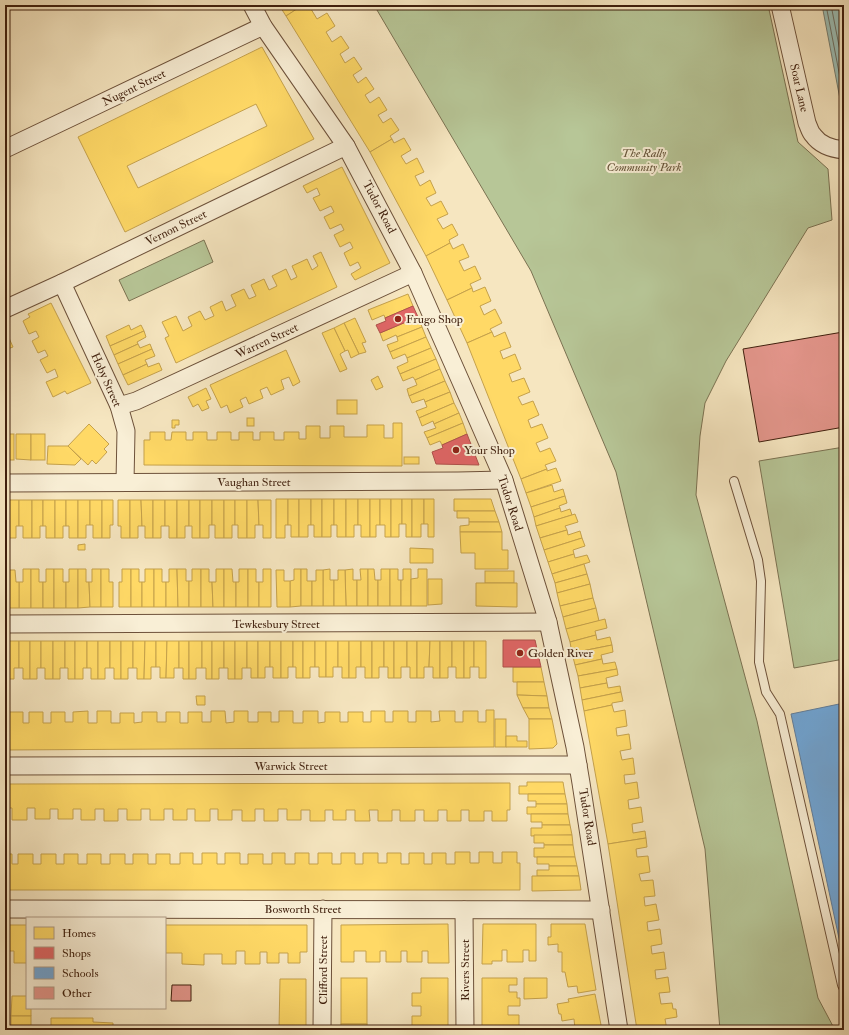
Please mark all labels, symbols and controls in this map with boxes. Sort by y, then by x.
street label: Soar Lane [786,62,812,114]
street label: Nugent Street [100,66,168,110]
park label: The Rally Community Park [606,146,682,175]
street label: Tudor Road [359,178,399,236]
street label: Vernon Street [143,207,209,249]
place label: Frugo Shop [406,312,463,327]
marker: Frugo Shop [393,314,403,324]
street label: Warren Street [232,320,301,363]
street label: Hoby Street [87,350,125,410]
place label: Your Shop [464,443,515,458]
marker: Your Shop [451,445,461,455]
street label: Tudor Road [494,473,526,533]
street label: Vaughan Street [217,475,291,490]
street label: Tewkesbury Street [232,617,320,632]
place label: Golden River [528,646,593,661]
marker: Golden River [515,648,525,658]
street label: Warwick Street [253,759,328,774]
street label: Tudor Road [575,787,599,847]
street label: Bosworth Street [265,902,342,917]
legend [26,917,166,1009]
text: Homes [62,926,96,941]
street label: Clifford Street [316,935,331,1005]
street label: Rivers Street [458,939,473,1001]
text: Shops [62,946,91,961]
text: Schools [62,966,99,981]
text: Other [62,986,92,1001]

